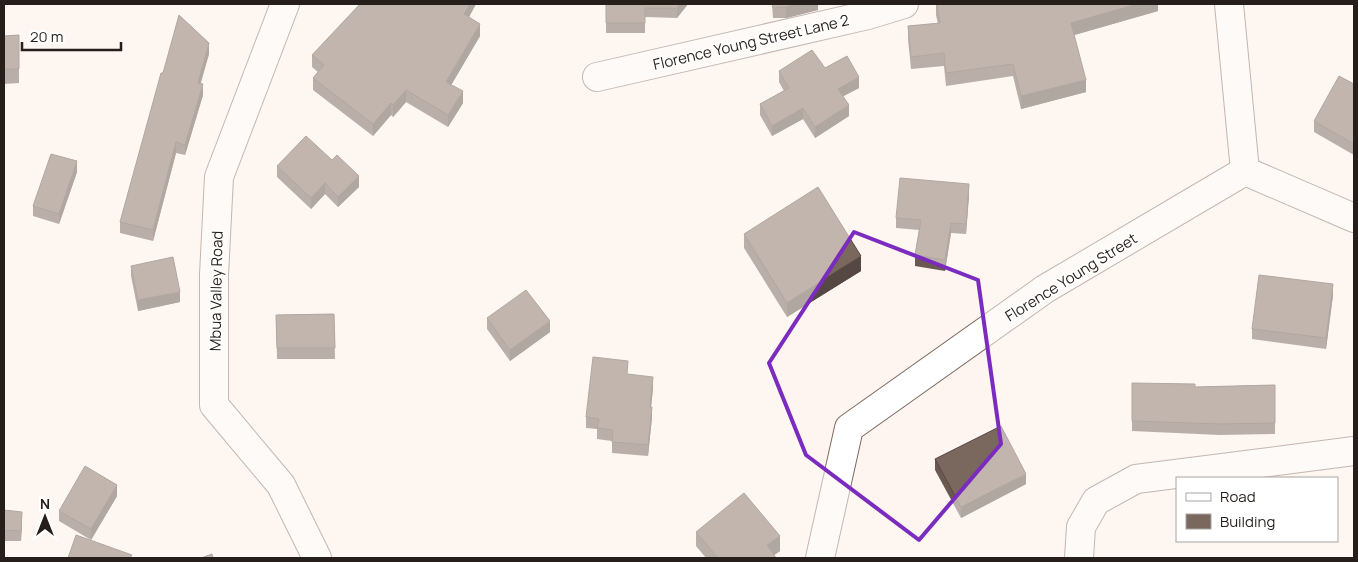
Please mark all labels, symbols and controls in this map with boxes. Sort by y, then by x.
street label: Florence Young Street Lane 2 [651,9,851,75]
scale bar [22,20,121,52]
text: 20 m [30,26,63,47]
street label: Florence Young Street [1001,228,1141,326]
street label: Mbua Valley Road [204,231,228,351]
legend [1176,477,1338,542]
text: Road [1220,486,1256,507]
north arrow [20,492,70,542]
text: N [40,494,50,513]
text: Building [1220,511,1275,532]

